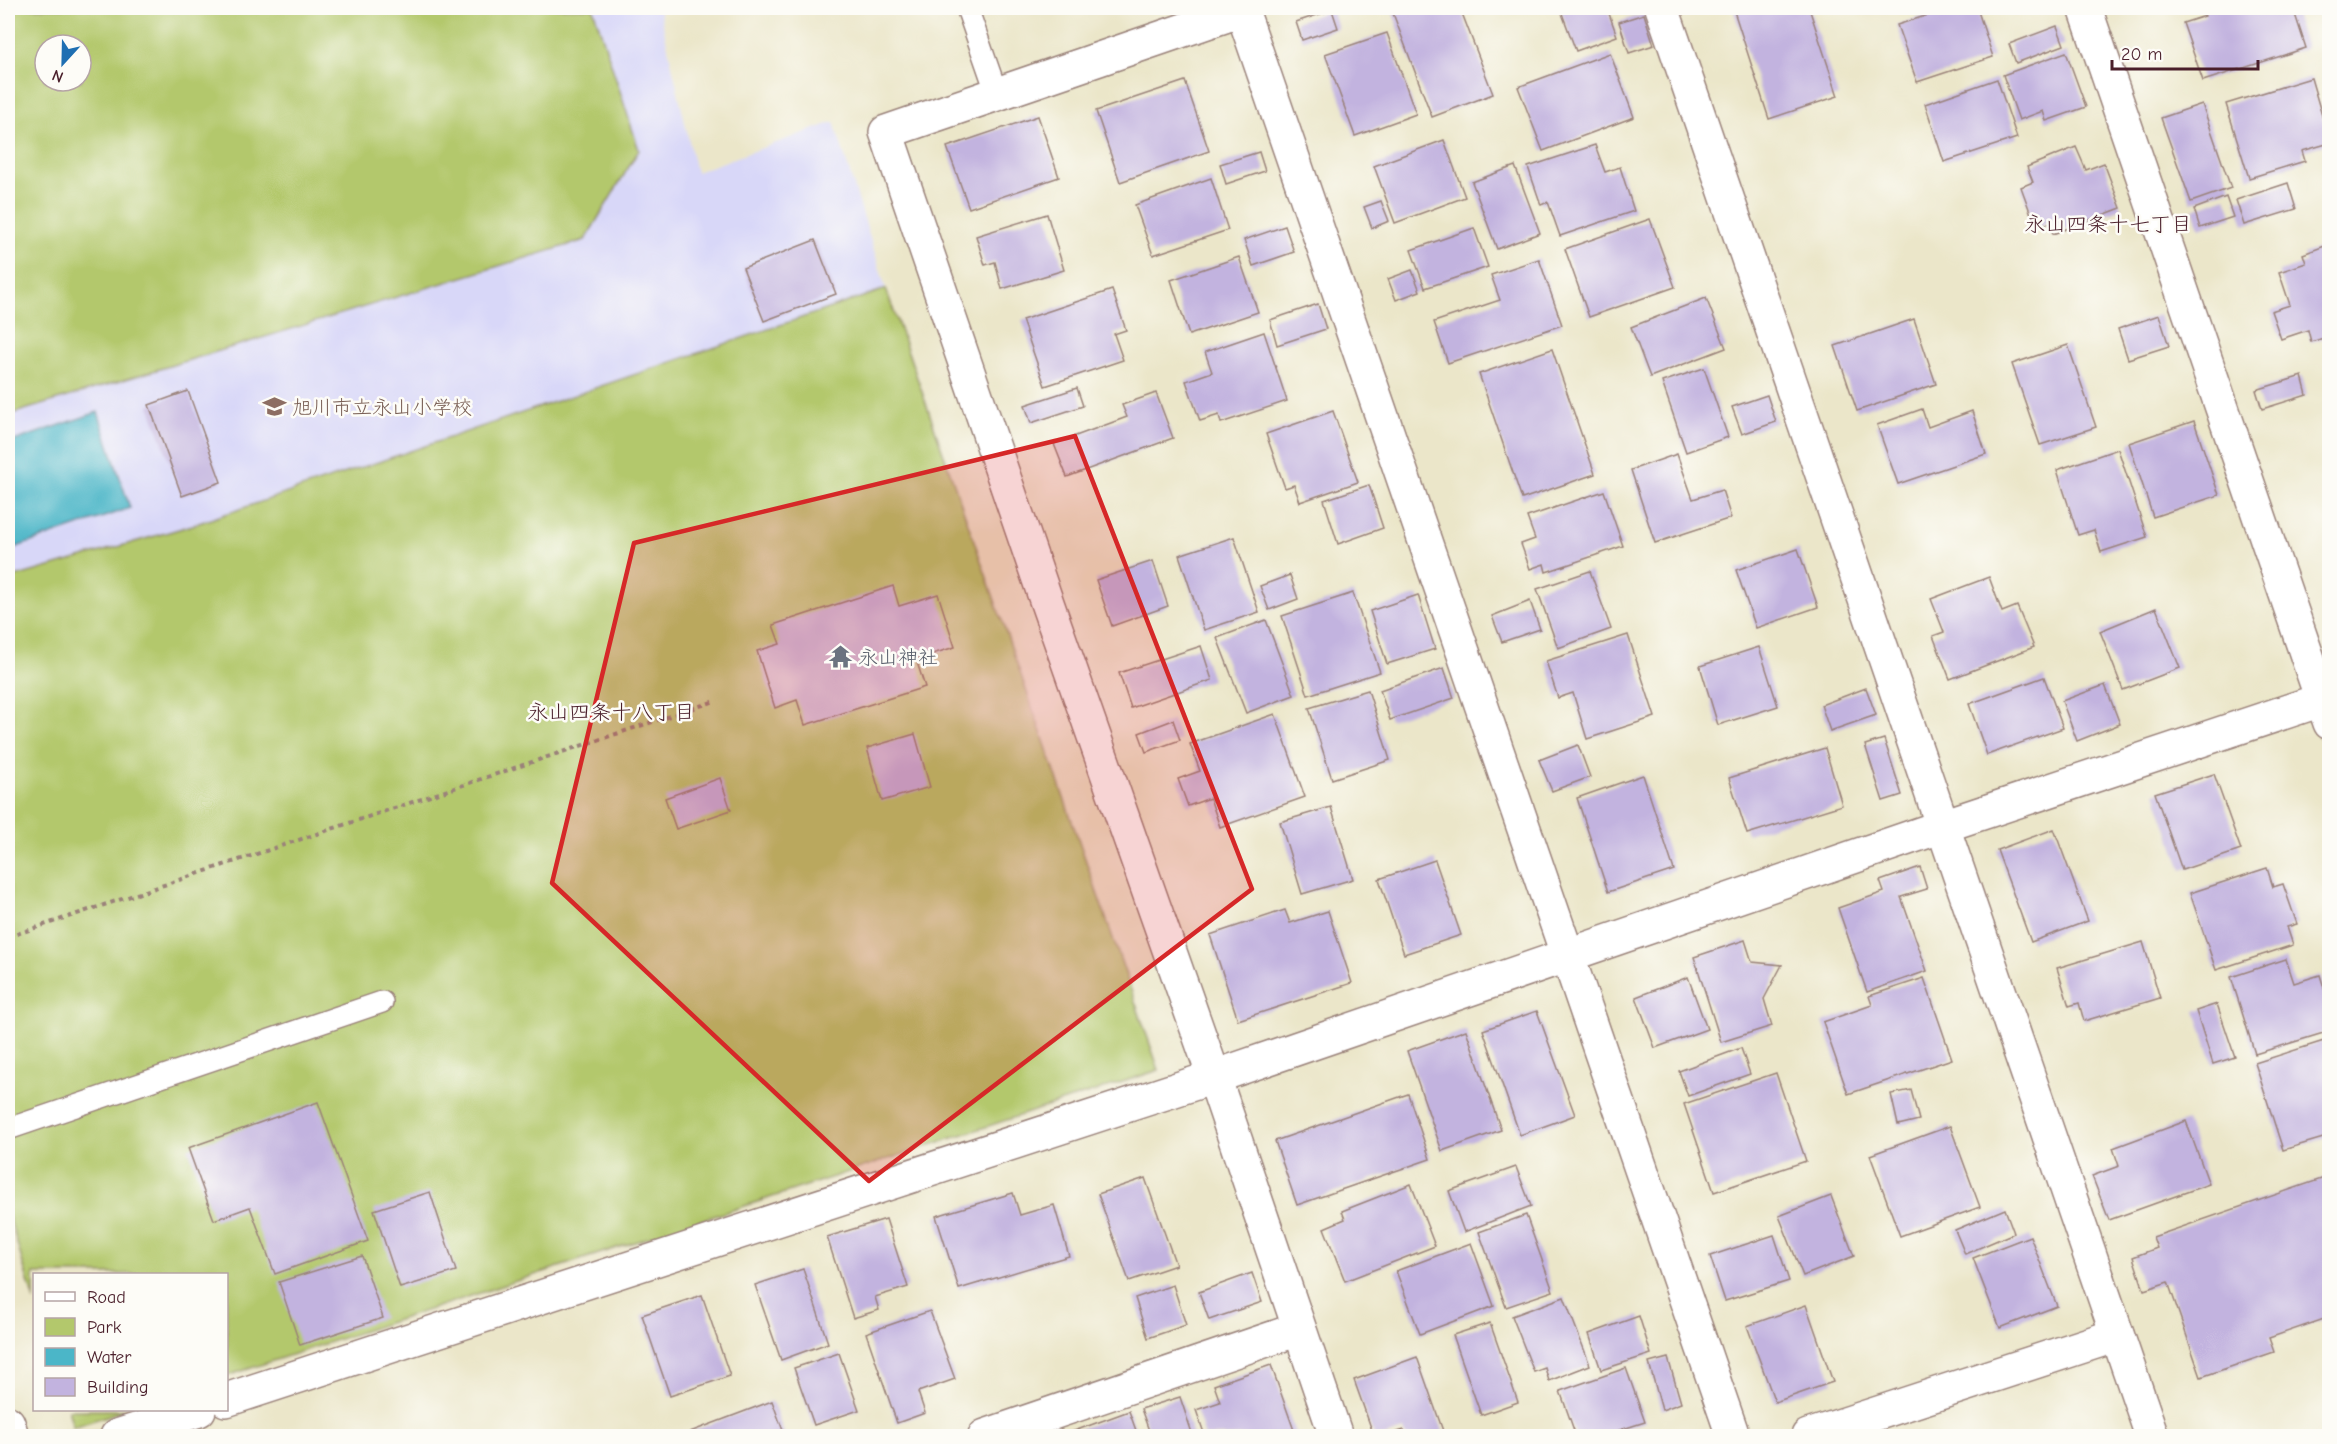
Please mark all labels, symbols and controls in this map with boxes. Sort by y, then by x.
north arrow [33,33,93,93]
scale bar [2112,33,2258,71]
text: 20 m [2121,44,2162,65]
text: N [50,66,66,86]
district label: 永山四条十七丁目 [2024,212,2192,236]
school or university icon: 旭川市立永山小学校 [261,394,287,420]
place label: 旭川市立永山小学校 [292,396,472,419]
temple icon: 永山神社 [827,644,853,670]
place label: 永山神社 [858,646,938,669]
district label: 永山四条十八丁目 [527,700,695,724]
legend [33,1273,228,1411]
text: Road [87,1287,126,1308]
text: Park [87,1317,122,1338]
text: Water [87,1347,132,1368]
text: Building [87,1377,149,1398]

